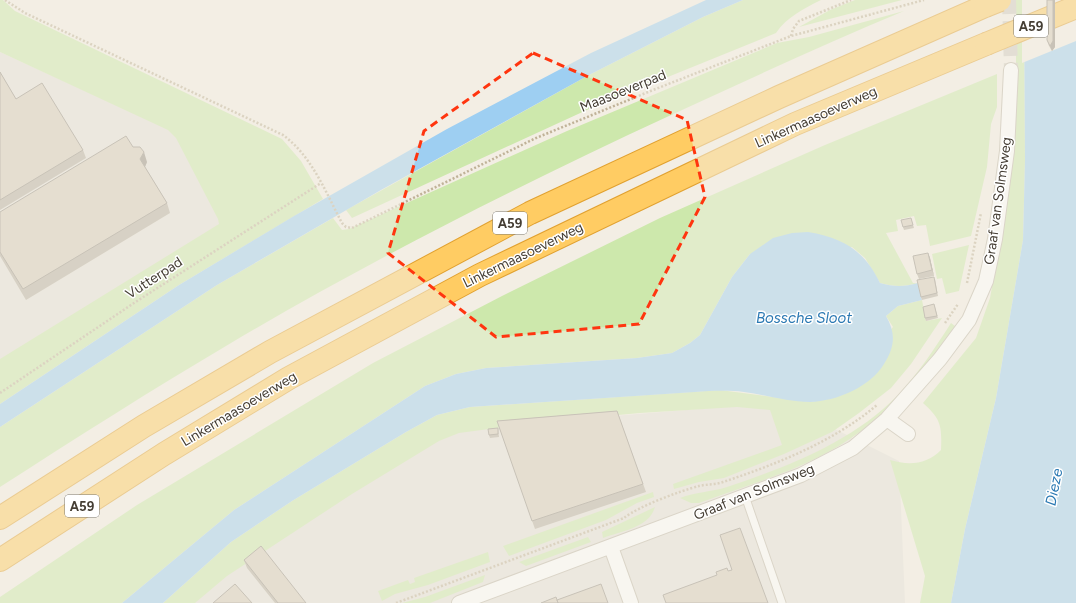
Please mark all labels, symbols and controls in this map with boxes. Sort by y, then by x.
road number: A59 [1014,15,1048,37]
street label: Maasoeverpad [577,66,669,116]
street label: Linkermaasoeverweg [752,82,880,152]
street label: Graaf van Solmsweg [981,136,1015,266]
road number: A59 [493,212,527,234]
street label: Linkermaasoeverweg [460,218,586,292]
street label: Vutterpad [123,253,185,303]
water label: Bossche Sloot [756,309,852,327]
street label: Linkermaasoeverweg [178,368,300,450]
street label: Graaf van Solmsweg [691,460,817,524]
water label: Dieze [1042,467,1066,507]
road number: A59 [65,495,99,517]

